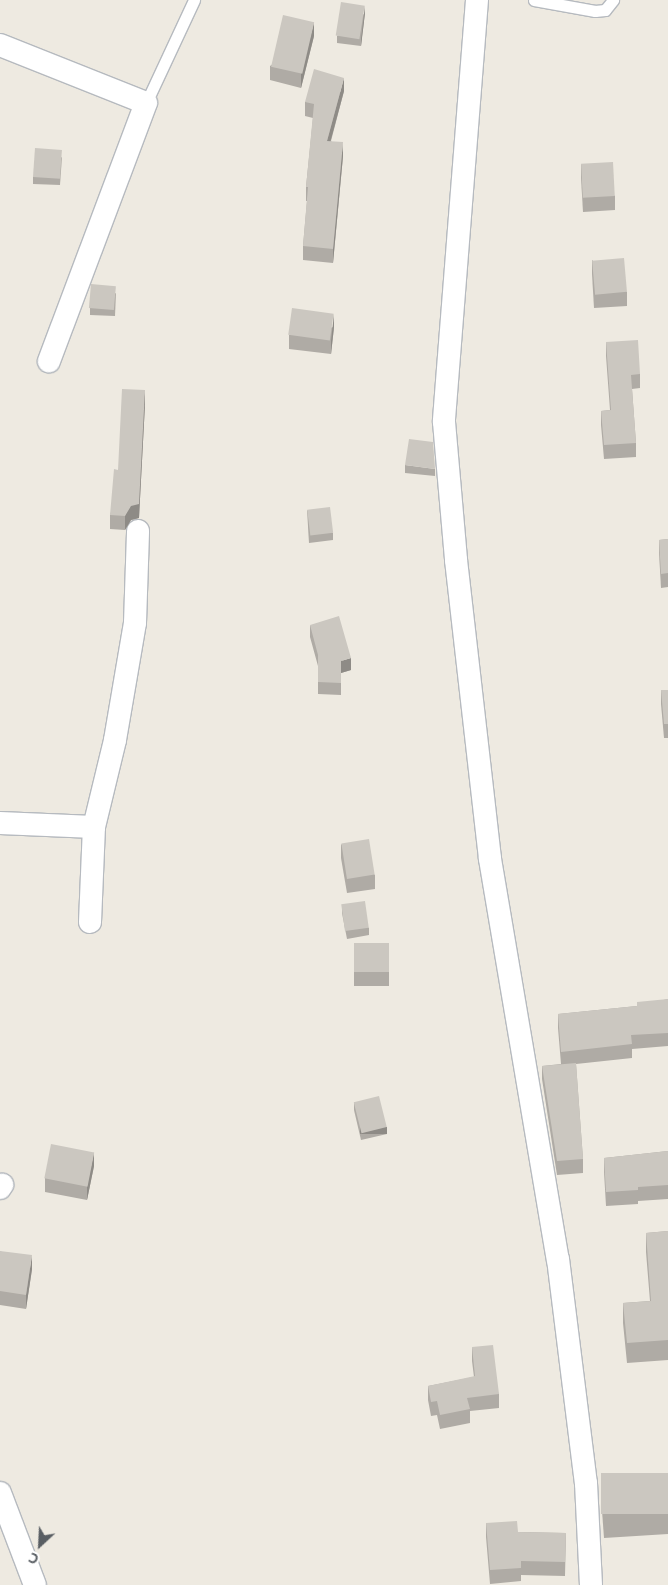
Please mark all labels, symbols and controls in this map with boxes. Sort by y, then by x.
north arrow [15,1520,65,1570]
text: С [26,1549,41,1568]

